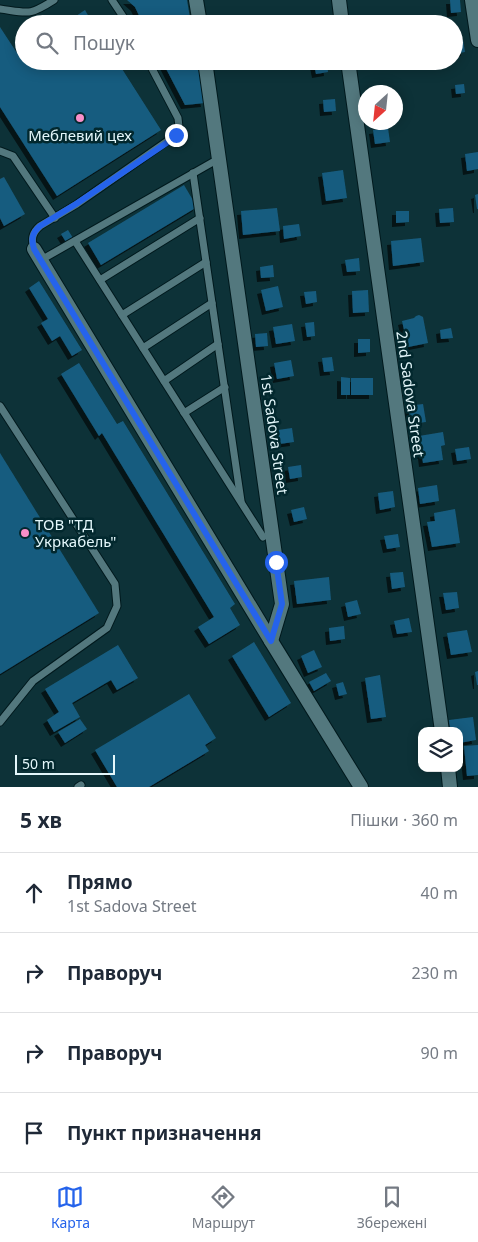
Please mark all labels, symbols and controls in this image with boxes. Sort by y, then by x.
search box [15,15,463,70]
icon: search [33,29,61,57]
text: Пошук [73,30,135,56]
north arrow [358,85,403,130]
marker: Меблевий цех [74,112,86,124]
route end [165,124,188,147]
place label: Меблевий цех [28,125,132,145]
street label: 2nd Sadova Street [392,330,430,459]
street label: 1st Sadova Street [257,372,293,496]
place label: ТОВ "ТД Укркабель" [35,514,116,551]
marker: ТОВ "ТД Укркабель" [19,527,31,539]
route start [265,551,288,574]
map controls [418,727,463,772]
button: layers [418,727,463,772]
scale bar [15,752,115,775]
text: 50 m [22,754,55,773]
text: 5 хв [20,806,62,834]
text: Пішки · 360 m [350,809,458,831]
text: Прямо [67,869,133,895]
icon: ahead [20,879,48,907]
text: 40 m [421,882,458,904]
text: 1st Sadova Street [67,895,197,917]
icon: right [20,959,48,987]
text: Праворуч [67,960,162,986]
text: 230 m [411,962,458,984]
icon: right [20,1039,48,1067]
text: Праворуч [67,1040,162,1066]
text: 90 m [421,1042,458,1064]
icon: arrive [20,1119,48,1147]
text: Пункт призначення [67,1120,261,1146]
tab: Карта [51,1183,90,1232]
tab: Маршрут [192,1183,255,1232]
tab: Збережені [357,1183,427,1232]

